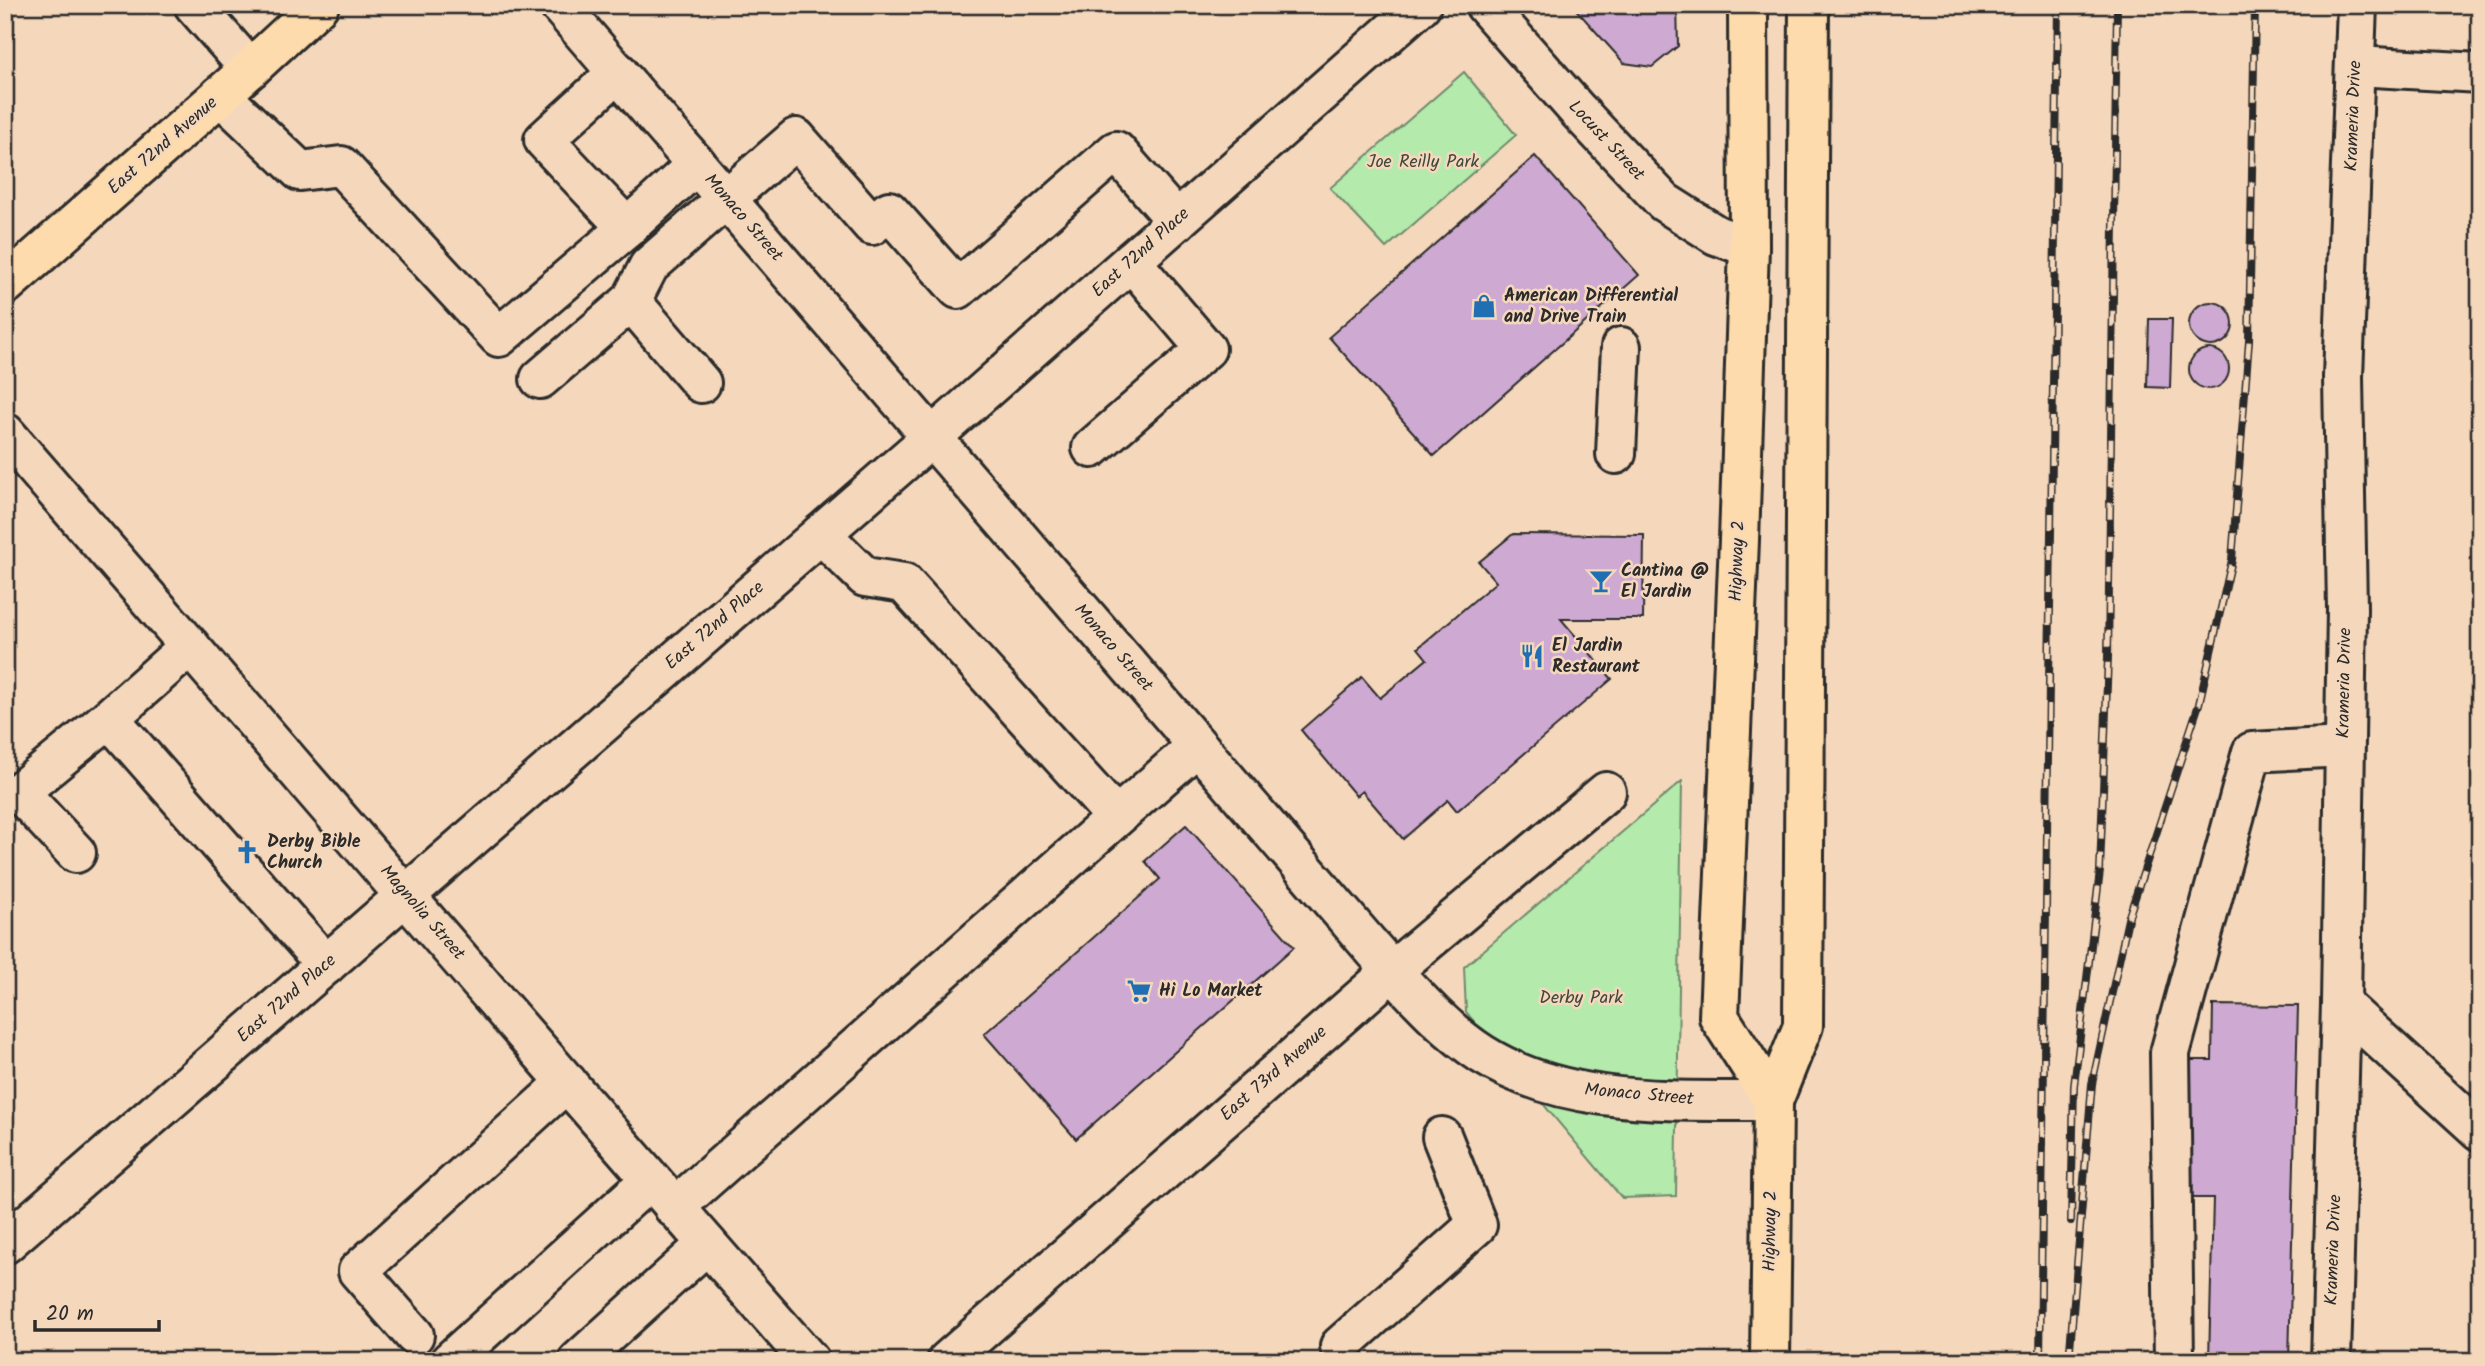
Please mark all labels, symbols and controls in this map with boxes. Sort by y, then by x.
street label: Krameria Drive [2338,60,2370,172]
street label: East 72nd Avenue [101,90,225,202]
street label: Locust Street [1561,94,1652,189]
park label: Joe Reilly Park [1367,148,1480,177]
street label: Monaco Street [696,167,791,270]
street label: East 72nd Place [1085,201,1197,305]
place label: American Differential and Drive Train [1504,282,1678,332]
shop icon: American Differential and Drive Train [1470,292,1498,320]
street label: Highway 2 [1722,520,1754,602]
place label: Cantina @ El Jardin [1621,557,1710,607]
bar icon: Cantina @ El Jardin [1587,567,1615,595]
street label: East 72nd Place [659,574,771,678]
street label: Monaco Street [1066,597,1161,700]
street label: Krameria Drive [2330,627,2360,739]
place label: El Jardin Restaurant [1552,632,1641,682]
restaurant icon: El Jardin Restaurant [1518,642,1546,670]
place label: Derby Bible Church [267,828,361,878]
church icon: Derby Bible Church [233,838,261,866]
street label: Magnolia Street [372,859,473,968]
street label: East 72nd Place [231,947,343,1051]
supermarket icon: Hi Lo Market [1125,977,1153,1005]
place label: Hi Lo Market [1159,977,1263,1006]
park label: Derby Park [1539,984,1623,1013]
street label: East 73rd Avenue [1214,1019,1334,1129]
street label: Monaco Street [1583,1076,1696,1114]
street label: Highway 2 [1756,1190,1786,1272]
street label: Krameria Drive [2318,1194,2350,1306]
scale bar [35,1289,159,1333]
text: 20 m [46,1298,94,1331]

